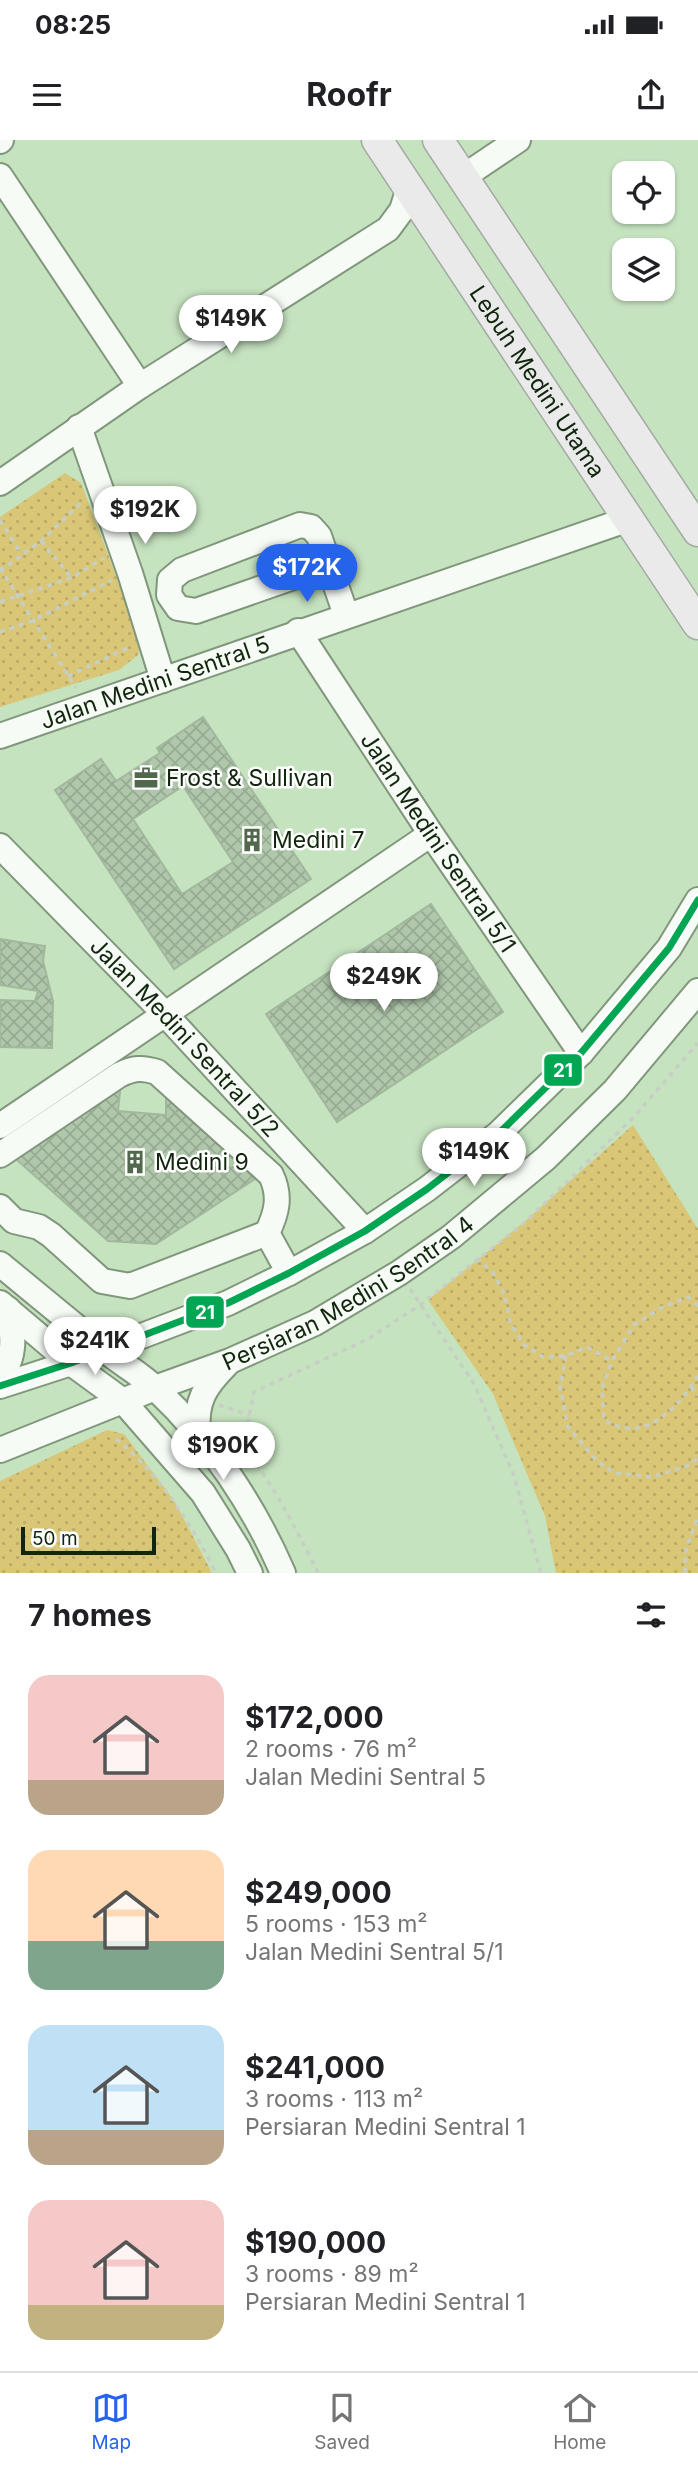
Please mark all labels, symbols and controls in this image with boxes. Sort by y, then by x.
text: 08:25 [35,9,111,40]
text: Roofr [306,75,392,114]
icon: menu [28,76,66,114]
icon: share [632,76,670,114]
map controls [612,161,675,301]
button: locate [612,161,675,224]
button: layers [612,238,675,301]
street label: Lebuh Medini Utama [464,280,611,483]
pin: $149K [182,296,280,355]
text: $149K [195,304,267,332]
pin: $192K [96,486,194,546]
text: $192K [110,495,180,523]
pin: $172K [258,545,356,604]
text: $172K [272,553,342,581]
street label: Jalan Medini Sentral 5 [37,630,274,735]
street label: Jalan Medini Sentral 5/1 [355,728,522,958]
office icon: Frost & Sullivan [132,764,160,792]
place label: Frost & Sullivan [166,764,333,792]
building icon: Medini 7 [238,826,266,854]
place label: Medini 7 [272,826,364,854]
street label: Jalan Medini Sentral 5/2 [84,932,285,1143]
pin: $249K [335,954,433,1013]
text: $249K [346,962,422,990]
line badge: 21 [543,1053,583,1087]
text: 21 [553,1059,573,1082]
pin: $149K [425,1128,523,1188]
text: $149K [438,1137,510,1165]
building icon: Medini 9 [121,1148,149,1176]
place label: Medini 9 [155,1148,249,1176]
street label: Persiaran Medini Sentral 4 [218,1210,479,1377]
line badge: 21 [185,1295,225,1329]
text: 21 [195,1301,215,1324]
pin: $241K [46,1318,144,1377]
text: $241K [60,1326,130,1354]
pin: $190K [174,1422,272,1482]
text: $190K [187,1431,259,1459]
scale bar [21,1524,156,1556]
text: 50 m [32,1527,78,1550]
icon: filters [632,1596,670,1634]
text: 7 homes [28,1597,152,1633]
text: $172,000 [245,1699,384,1735]
icon: home [84,1703,168,1787]
text: 2 rooms · 76 m² [245,1735,417,1763]
text: Jalan Medini Sentral 5 [245,1763,486,1791]
text: $249,000 [245,1874,392,1910]
icon: home [84,1878,168,1962]
text: 5 rooms · 153 m² [245,1910,427,1938]
text: Jalan Medini Sentral 5/1 [245,1938,504,1966]
text: $241,000 [245,2049,385,2085]
icon: home [84,2053,168,2137]
text: 3 rooms · 113 m² [245,2085,423,2113]
text: Persiaran Medini Sentral 1 [245,2113,526,2141]
text: $190,000 [245,2224,386,2260]
icon: home [84,2228,168,2312]
text: 3 rooms · 89 m² [245,2260,419,2288]
text: Persiaran Medini Sentral 1 [245,2288,526,2316]
tab: Map [92,2389,131,2454]
tab: Saved [314,2389,370,2454]
tab: Home [553,2389,606,2454]

